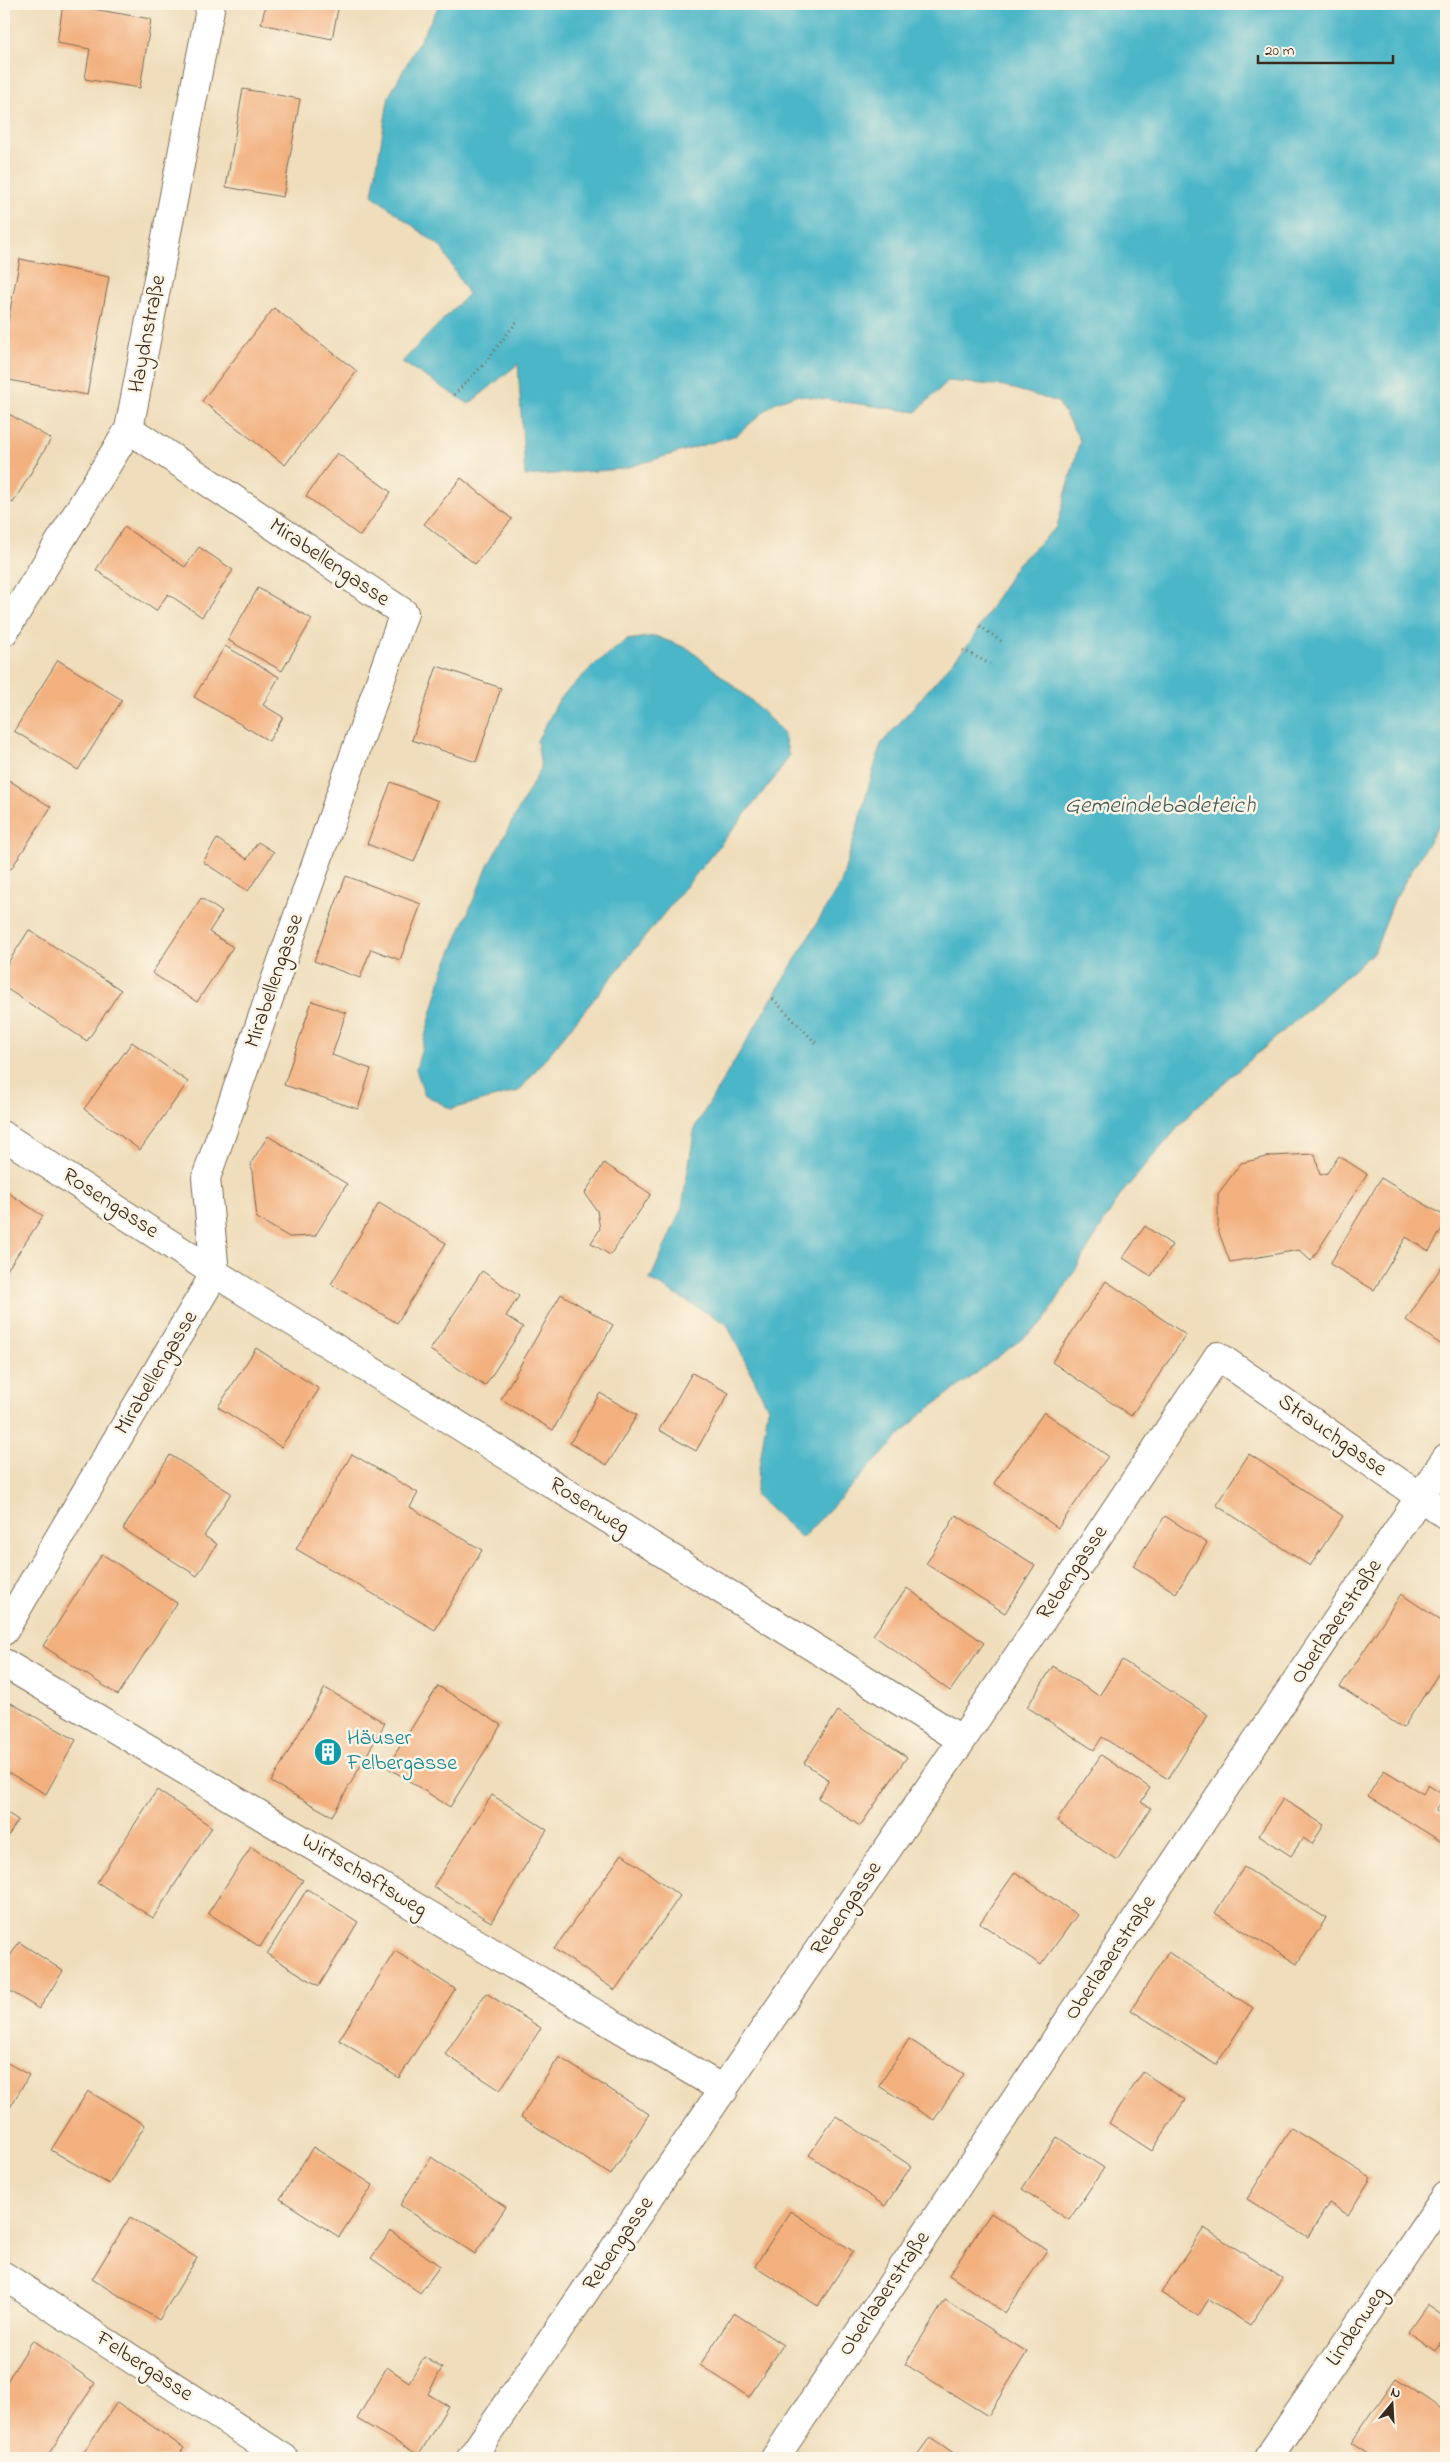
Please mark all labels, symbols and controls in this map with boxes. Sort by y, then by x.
scale bar [1258,32,1392,64]
text: 20 m [1265,40,1295,62]
street label: Haydnstraße [121,272,176,396]
street label: Mirabellengasse [262,511,396,616]
water label: Gemeindebadeteich [1065,789,1256,824]
street label: Mirabellengasse [237,910,314,1053]
street label: Rosengasse [55,1161,165,1248]
street label: Mirabellengasse [107,1305,208,1442]
street label: Strauchgasse [1270,1386,1393,1486]
street label: Rosenweg [542,1470,636,1545]
street label: Rebengasse [1029,1519,1117,1627]
street label: Oberlaaerstraße [1283,1553,1391,1691]
place label: Häuser Felbergasse [346,1723,457,1781]
building icon: Häuser Felbergasse [313,1737,343,1767]
street label: Wirtschaftsweg [294,1826,433,1927]
street label: Rebengasse [803,1855,891,1963]
street label: Oberlaaerstraße [1057,1889,1165,2027]
street label: Rebengasse [575,2190,663,2298]
street label: Oberlaaerstraße [831,2225,939,2363]
street label: Lindenweg [1319,2281,1396,2374]
street label: Felbergasse [88,2323,199,2411]
north arrow [1368,2380,1418,2430]
text: N [1388,2382,1403,2405]

